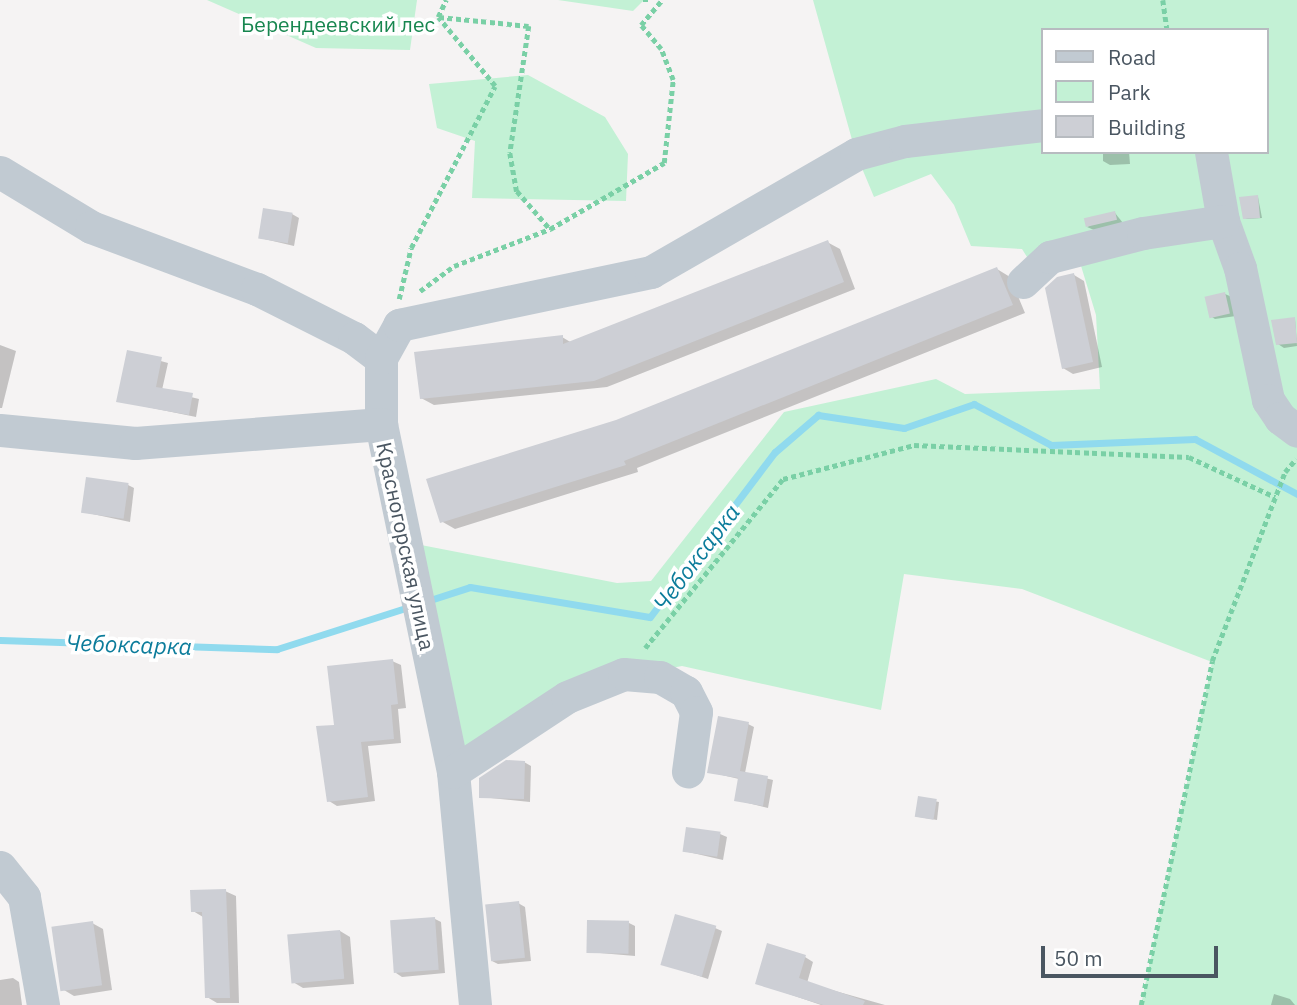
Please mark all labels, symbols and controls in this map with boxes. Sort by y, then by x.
park label: Берендеевский лес [241,11,435,37]
legend [1042,28,1269,154]
text: Road [1108,43,1156,71]
text: Park [1108,78,1151,106]
text: Building [1108,113,1185,141]
street label: Красногорская улица [372,440,440,652]
water label: Чебоксарка [647,498,745,616]
water label: Чебоксарка [65,628,193,660]
scale bar [1045,932,1222,976]
text: 50 m [1054,944,1103,972]

